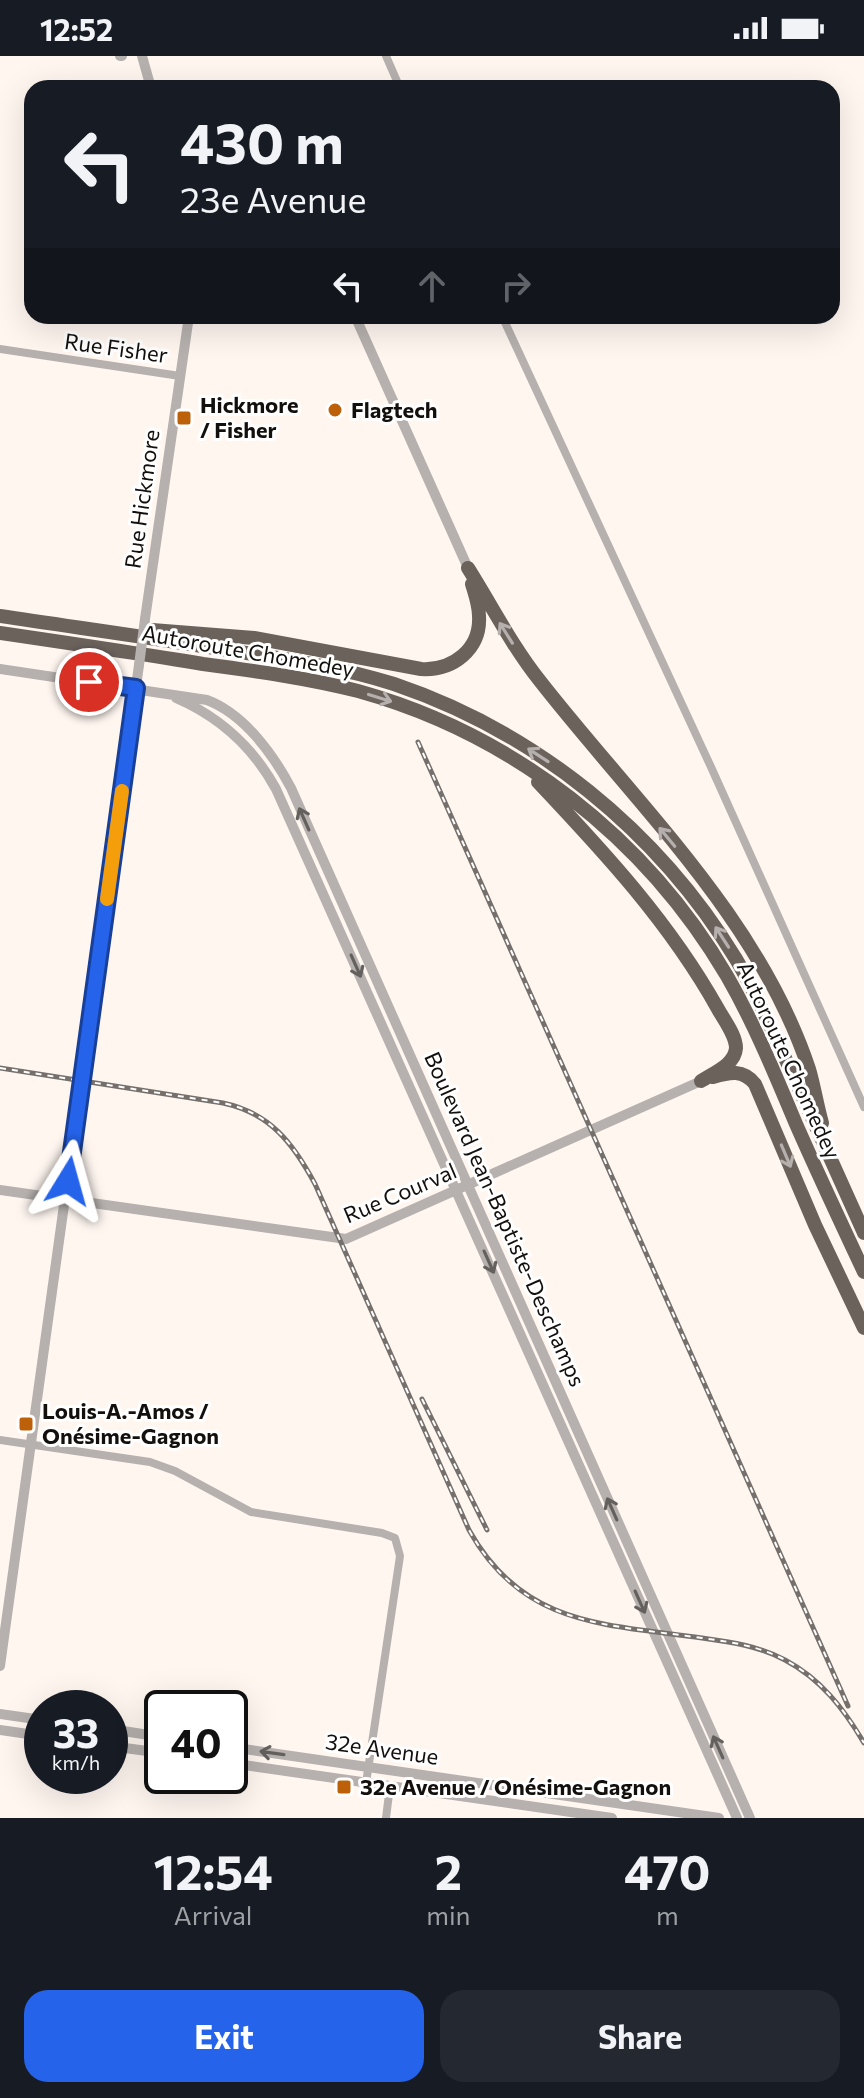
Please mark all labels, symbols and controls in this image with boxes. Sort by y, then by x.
text: 12:52 [40,10,113,47]
text: 430 m [180,107,344,176]
icon: left [48,112,152,216]
text: 23e Avenue [180,176,366,220]
icon: left [326,264,370,308]
icon: ahead [410,264,454,308]
icon: right [494,264,538,308]
street label: Rue Fisher [63,327,170,368]
place label: Hickmore / Fisher [200,391,299,443]
place label: Flagtech [351,396,438,423]
marker: Flagtech [326,401,344,419]
marker: Hickmore / Fisher [175,409,193,427]
street label: Rue Hickmore [118,428,165,570]
street label: Autoroute Chomedey [140,619,356,682]
one-way arrow [498,622,514,645]
pin [55,648,123,716]
icon: arrive [67,660,111,704]
one-way arrow [367,692,392,706]
one-way arrow [528,746,550,763]
one-way arrow [296,807,311,832]
one-way arrow [659,827,676,848]
one-way arrow [713,926,730,948]
one-way arrow [350,953,365,978]
street label: Autoroute Chomedey [732,957,847,1163]
street label: Boulevard Jean-Baptiste-Deschamps [419,1047,592,1390]
position arrow [26,1139,110,1223]
one-way arrow [779,1143,794,1168]
street label: Rue Courval [339,1157,460,1228]
one-way arrow [482,1249,497,1273]
place label: Louis-A.-Amos / Onésime-Gagnon [42,1397,219,1449]
marker: Louis-A.-Amos / Onésime-Gagnon [17,1415,35,1433]
one-way arrow [604,1498,619,1522]
one-way arrow [633,1589,648,1613]
speed limit sign: 40 [144,1690,248,1794]
text: 33 [53,1707,99,1756]
street label: 32e Avenue [324,1727,440,1770]
one-way arrow [710,1735,725,1760]
one-way arrow [260,1745,285,1760]
text: km/h [52,1750,100,1774]
place label: 32e Avenue / Onésime-Gagnon [360,1773,671,1800]
marker: 32e Avenue / Onésime-Gagnon [335,1778,353,1796]
text: 12:54 [154,1841,273,1900]
text: 2 [435,1841,462,1900]
text: 470 [624,1841,710,1900]
text: Arrival [174,1899,252,1930]
text: min [426,1899,470,1930]
text: m [656,1899,679,1930]
button: Exit [24,1990,424,2082]
button: Share [440,1990,840,2082]

